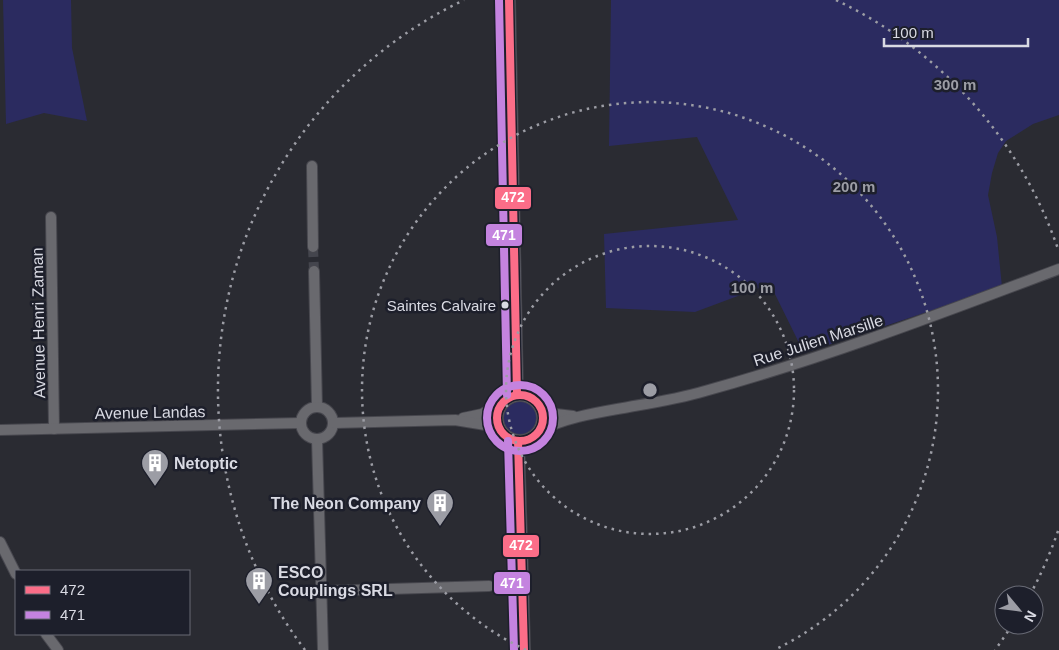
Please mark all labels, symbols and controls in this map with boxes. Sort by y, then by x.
scale bar [884,15,1028,47]
text: 100 m [892,24,934,41]
text: 300 m [934,76,976,93]
text: 200 m [833,178,875,195]
line badge: 472 [494,186,532,210]
text: 472 [501,189,525,205]
line badge: 471 [485,223,523,247]
text: 471 [492,227,516,243]
street label: Avenue Henri Zaman [29,247,48,399]
text: 100 m [731,279,773,296]
place label: Saintes Calvaire [387,297,496,314]
marker: Saintes Calvaire [500,300,510,310]
street label: Rue Julien Marsille [751,311,885,369]
centre of rings [641,381,659,399]
street label: Avenue Landas [94,403,206,422]
building icon: Netoptic [140,448,170,487]
place label: Netoptic [174,455,238,472]
building icon: The Neon Company [425,488,455,527]
place label: The Neon Company [271,495,421,512]
line badge: 472 [502,534,540,558]
text: 472 [509,537,533,553]
place label: ESCO Couplings SRL [278,564,393,599]
building icon: ESCO Couplings SRL [244,566,274,605]
legend [15,570,190,635]
line badge: 471 [493,571,531,595]
text: 471 [500,575,524,591]
text: 472 [60,581,85,598]
north arrow [994,585,1044,635]
text: 471 [60,606,85,623]
text: N [1021,608,1040,625]

